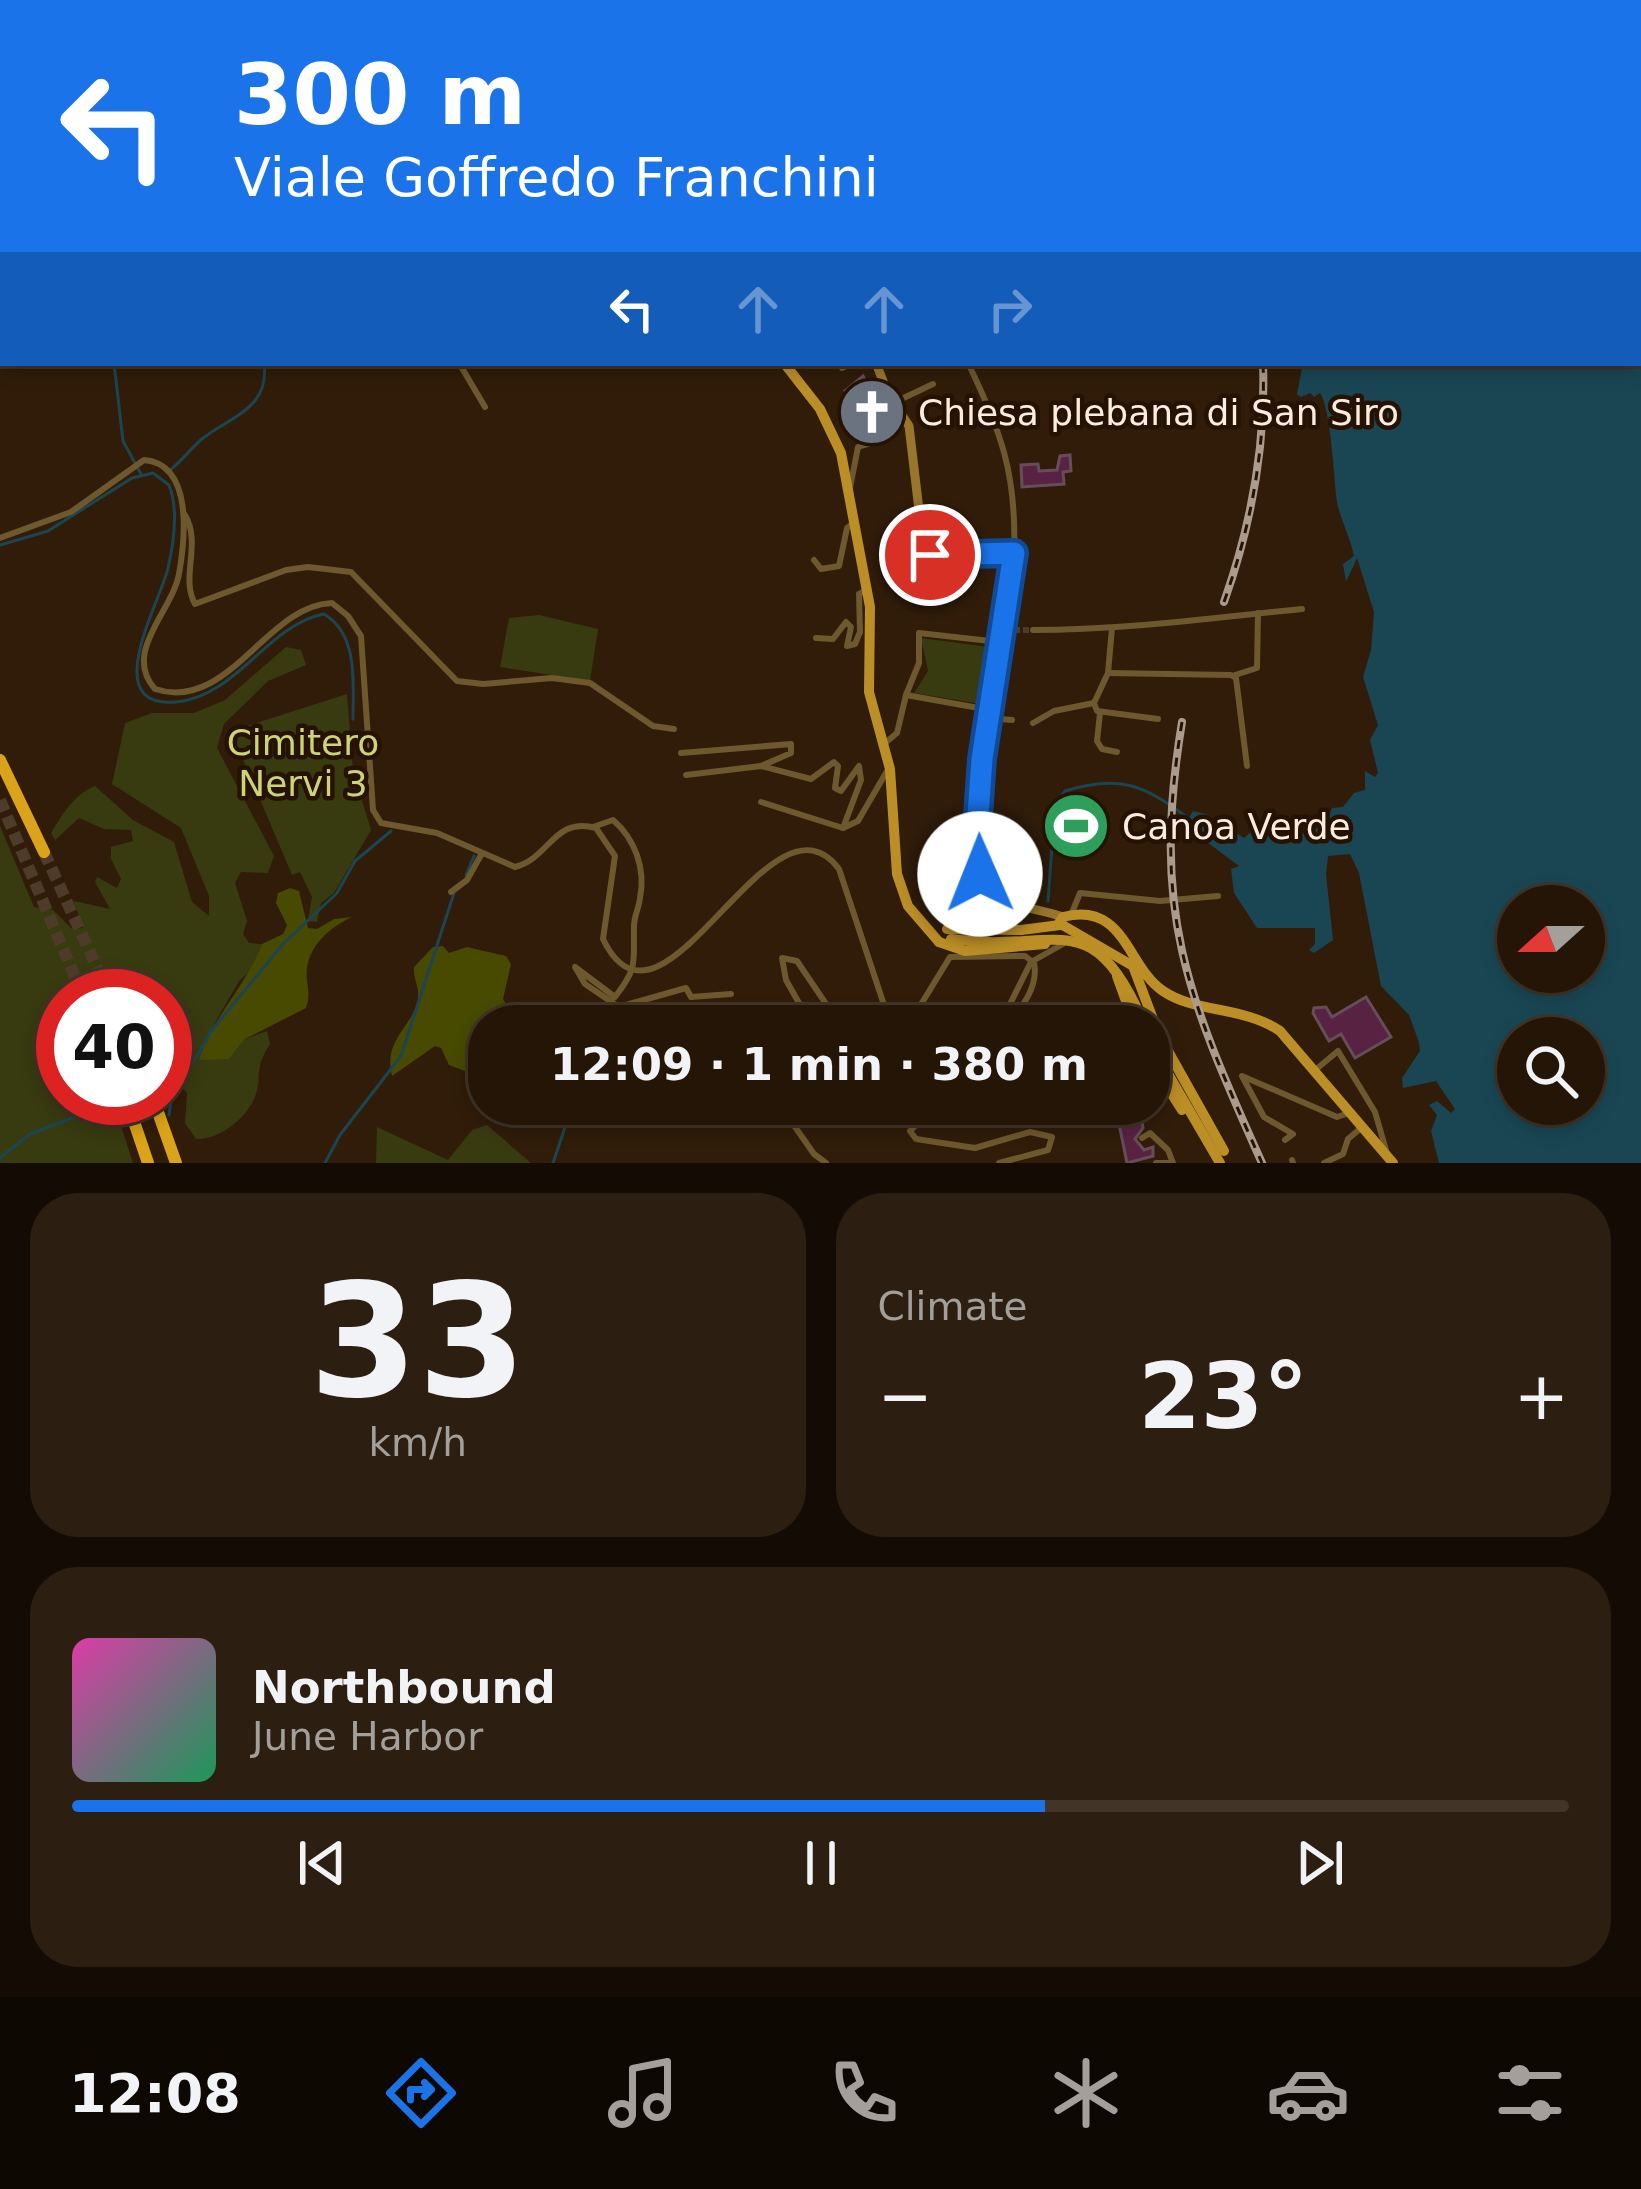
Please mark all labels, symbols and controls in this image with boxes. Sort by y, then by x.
text: 300 m [234,46,526,144]
icon: left [36,48,192,204]
text: Viale Goffredo Franchini [234,146,879,209]
icon: left [599,276,665,342]
icon: ahead [725,276,791,342]
icon: ahead [851,276,917,342]
icon: right [977,276,1043,342]
church icon: Chiesa plebana di San Siro [837,377,907,447]
place label: Chiesa plebana di San Siro [918,392,1399,433]
pin [879,504,981,606]
icon: arrive [897,522,963,588]
park label: Cimitero Nervi 3 [227,722,379,804]
sports icon: Canoa Verde [1041,791,1111,861]
place label: Canoa Verde [1122,806,1351,847]
position arrow [917,811,1043,937]
north arrow [1497,885,1605,993]
map controls [1497,885,1605,1125]
speed limit sign: 40 [36,969,192,1125]
button: search [1497,1017,1605,1125]
text: 12:09 · 1 min · 380 m [550,1038,1088,1091]
text: 33 [309,1251,526,1433]
text: Climate [878,1284,1028,1329]
text: 23° [1138,1344,1308,1449]
text: − [878,1358,933,1435]
text: + [1514,1358,1569,1435]
text: km/h [369,1420,467,1465]
text: Northbound [252,1661,556,1714]
text: June Harbor [252,1714,483,1759]
icon: previous [289,1830,355,1896]
icon: pause [788,1830,854,1896]
icon: next [1287,1830,1353,1896]
icon: directions [379,2051,463,2135]
icon: music [601,2051,685,2135]
icon: phone [822,2051,906,2135]
icon: climate [1044,2051,1128,2135]
icon: car [1266,2051,1350,2135]
icon: filters [1488,2051,1572,2135]
text: 12:08 [69,2062,241,2125]

